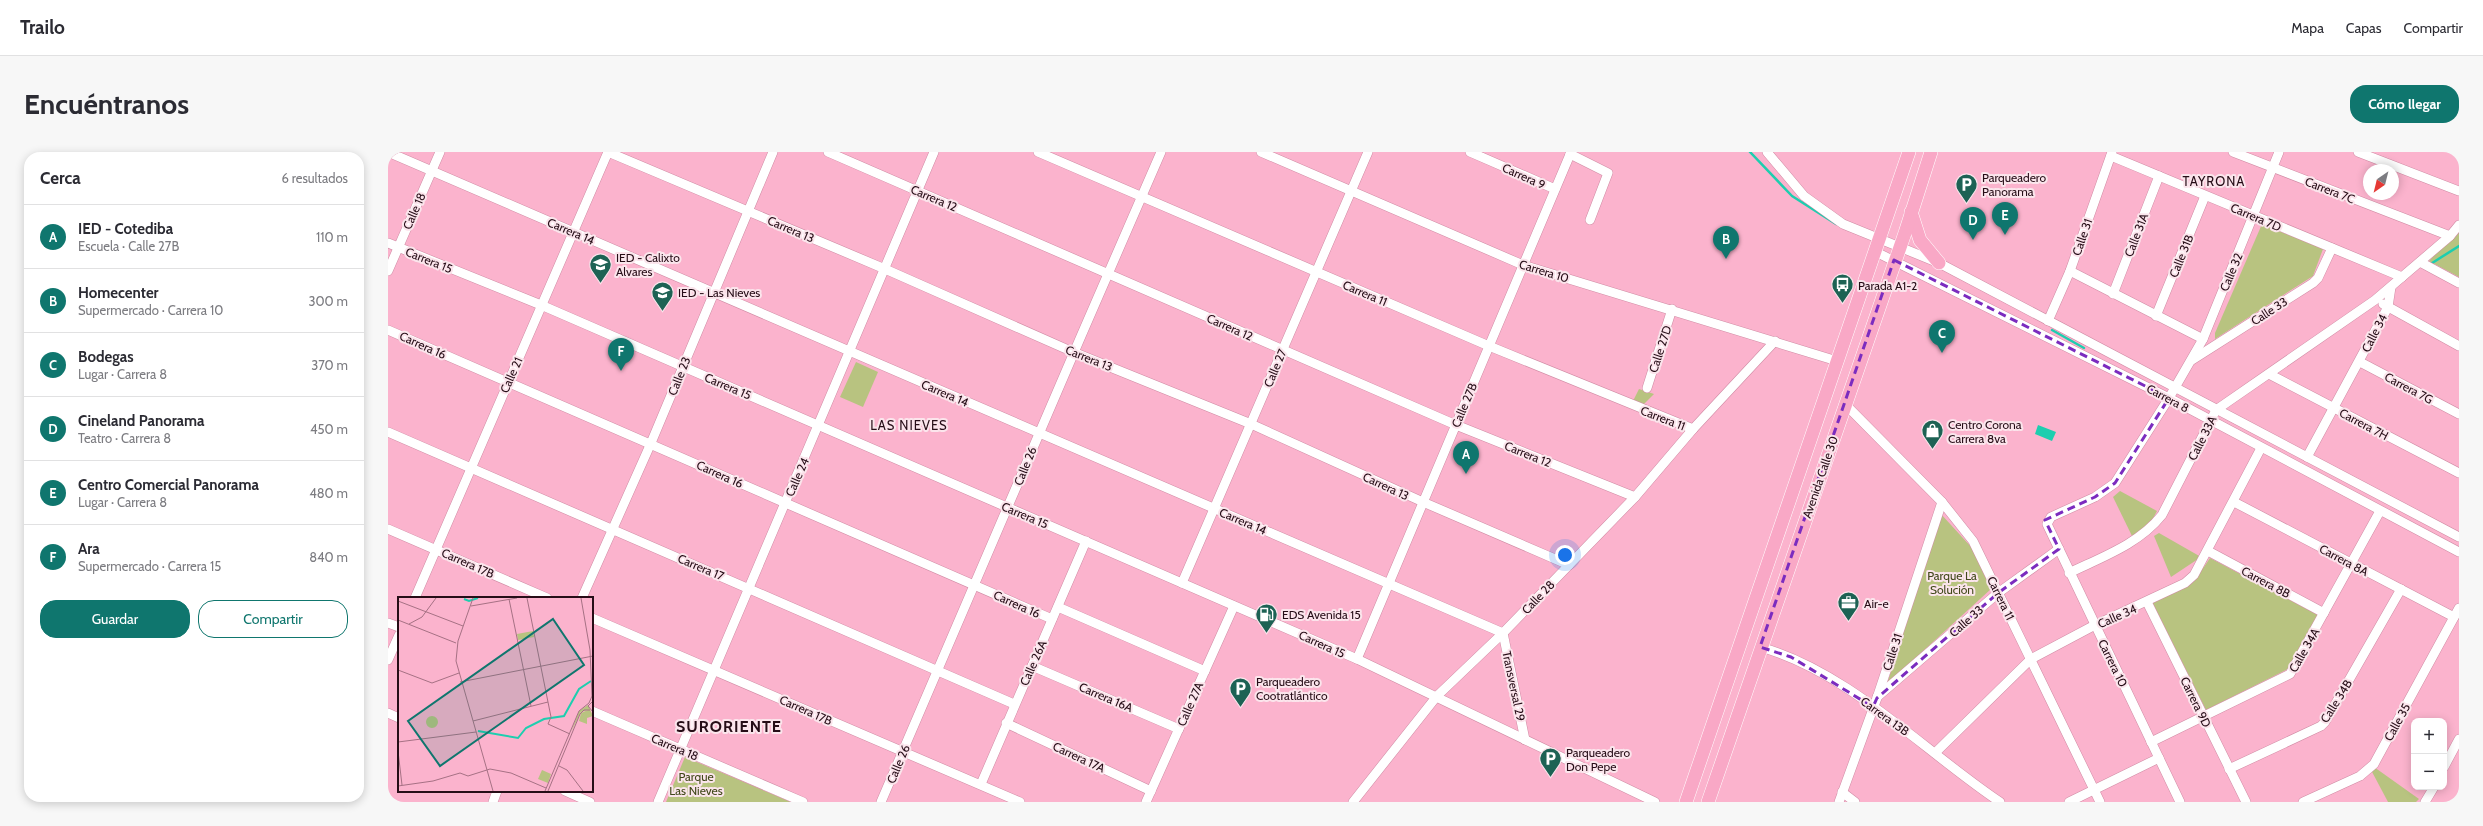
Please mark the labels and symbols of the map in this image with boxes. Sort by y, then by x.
street label: Carrera 9 [1500,160,1548,192]
north arrow [2363,164,2399,200]
place label: Parqueadero Panorama [1982,170,2046,199]
parking icon: Parqueadero Panorama [1954,171,1980,204]
district label: TAYRONA [2183,173,2245,189]
street label: Carrera 7C [2303,174,2357,206]
street label: Carrera 12 [908,182,960,214]
street label: Calle 18 [399,190,429,232]
street label: Carrera 7D [2228,200,2284,234]
pin: E [1992,202,2018,235]
pin: D [1960,207,1986,240]
street label: Calle 31A [2121,211,2151,259]
street label: Carrera 13 [765,212,817,246]
street label: Carrera 14 [545,214,597,248]
street label: Calle 31 [2069,217,2095,257]
pin: B [1713,226,1739,259]
street label: Calle 31B [2166,232,2196,280]
street label: Carrera 15 [403,244,455,276]
place label: IED - Calixto Alvares [616,250,680,279]
street label: Calle 32 [2216,250,2246,294]
school or university icon: IED - Calixto Alvares [587,251,613,284]
street label: Carrera 10 [1517,256,1571,286]
bus stop icon: Parada A1-2 [1830,272,1856,305]
street label: Carrera 11 [1341,277,1389,309]
place label: Parada A1-2 [1858,278,1917,293]
school or university icon: IED - Las Nieves [650,279,676,312]
place label: IED - Las Nieves [678,285,760,300]
street label: Calle 33 [2248,294,2290,328]
street label: Carrera 12 [1205,310,1255,344]
street label: Calle 34 [2358,311,2390,355]
pin: C [1929,320,1955,353]
street label: Calle 27D [1645,323,1675,374]
street label: Carrera 16 [397,328,449,362]
pin: F [608,338,634,371]
street label: Carrera 13 [1063,342,1115,374]
street label: Calle 27 [1260,347,1290,389]
street label: Calle 23 [664,354,694,398]
street label: Calle 21 [496,355,526,395]
street label: Carrera 15 [702,369,754,403]
street label: Carrera 7G [2382,369,2436,407]
street label: Carrera 14 [919,376,971,410]
street label: Calle 27B [1448,380,1480,430]
street label: Carrera 8 [2144,381,2192,415]
street label: Carrera 11 [1639,403,1687,433]
street label: Carrera 7H [2337,405,2391,443]
street label: Calle 33A [2184,413,2220,463]
district label: LAS NIEVES [870,417,948,433]
place label: Centro Corona Carrera 8va [1948,417,2022,446]
shop icon: Centro Corona Carrera 8va [1920,418,1946,451]
street label: Avenida Calle 30 [1799,434,1841,520]
street label: Carrera 12 [1502,438,1554,470]
pin: A [1453,441,1479,474]
street label: Calle 26 [1010,444,1040,488]
street label: Calle 24 [782,455,812,499]
street label: Carrera 16 [694,457,746,491]
street label: Carrera 13 [1360,469,1412,503]
street label: Carrera 15 [999,498,1051,532]
street label: Carrera 14 [1217,504,1269,538]
street label: Carrera 8A [2317,541,2372,579]
street label: Carrera 17B [439,545,497,581]
your location [1555,545,1575,565]
street label: Carrera 17 [676,551,726,583]
street label: Carrera 8B [2239,563,2293,601]
park label: Parque La Solución [1927,568,1977,597]
street label: Carrera 11 [1984,574,2018,622]
street label: Calle 28 [1518,577,1558,617]
street label: Carrera 16 [991,587,1043,621]
office icon: Air-e [1836,590,1862,623]
place label: Air-e [1864,596,1889,611]
inset map [398,597,593,792]
fuel station icon: EDS Avenida 15 [1254,601,1280,634]
street label: Calle 34 [2095,601,2139,631]
street label: Calle 33 [1946,602,1986,640]
place label: EDS Avenida 15 [1282,607,1361,622]
street label: Calle 34A [2285,625,2323,675]
street label: Carrera 15 [1296,627,1348,661]
street label: Calle 31 [1879,632,1905,672]
street label: Calle 26A [1016,637,1050,688]
street label: Carrera 10 [2095,637,2131,689]
street label: Transversal 29 [1499,649,1529,723]
place label: Parqueadero Cootratlántico [1256,674,1328,703]
street label: Carrera 9D [2177,674,2215,730]
parking icon: Parqueadero Cootratlántico [1228,675,1254,708]
street label: Calle 34B [2317,677,2355,725]
street label: Carrera 16A [1077,679,1136,715]
street label: Calle 27A [1174,679,1207,728]
street label: Carrera 17B [777,692,835,728]
street label: Carrera 13B [1858,693,1912,739]
street label: Calle 35 [2381,701,2413,743]
district label: SURORIENTE [676,717,782,736]
street label: Carrera 18 [649,730,701,764]
street label: Carrera 17A [1051,738,1108,776]
street label: Calle 26 [883,742,913,786]
place label: Parqueadero Don Pepe [1566,745,1630,774]
parking icon: Parqueadero Don Pepe [1538,746,1564,779]
park label: Parque Las Nieves [669,769,723,798]

